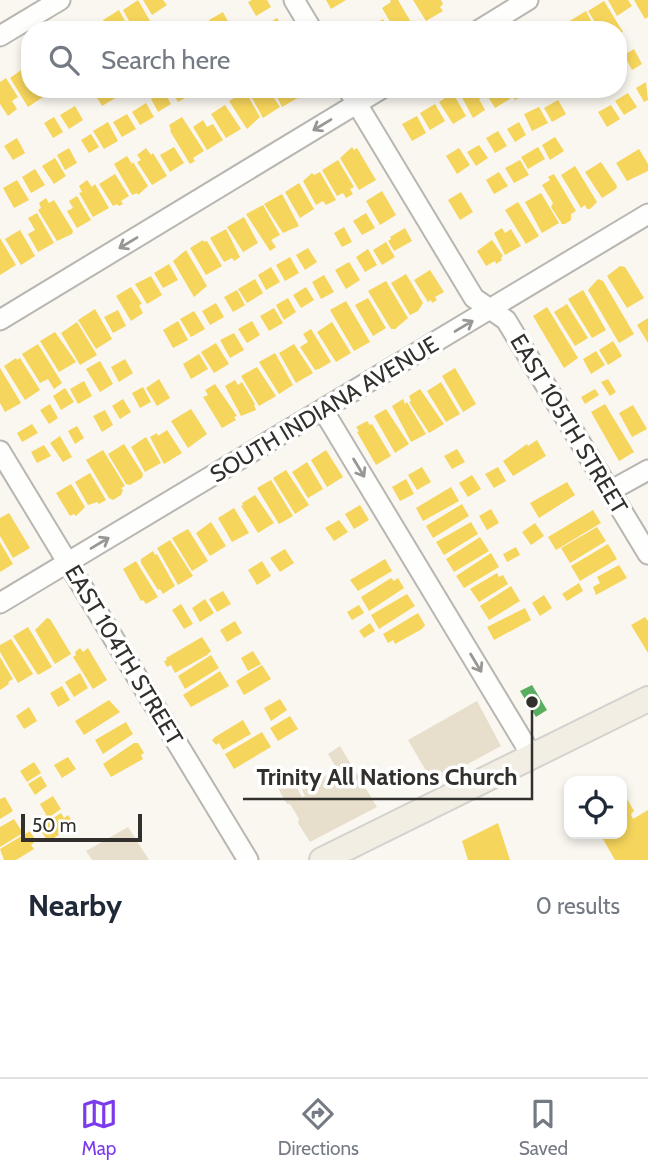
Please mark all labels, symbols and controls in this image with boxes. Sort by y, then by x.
search box [21,21,627,98]
icon: search [45,41,83,79]
text: Search here [101,44,230,76]
one-way arrow [313,118,333,132]
one-way arrow [118,236,138,250]
one-way arrow [454,319,474,333]
street label: EAST 105TH STREET [504,329,634,519]
street label: SOUTH INDIANA AVENUE [205,330,443,488]
one-way arrow [352,458,366,478]
one-way arrow [90,535,110,549]
street label: EAST 104TH STREET [59,560,189,750]
one-way arrow [470,652,484,672]
callout: Trinity All Nations Church [243,754,532,799]
text: Trinity All Nations Church [256,762,518,791]
map controls [564,776,627,839]
button: locate [564,776,627,839]
scale bar [21,811,142,843]
text: 50 m [32,814,76,837]
text: Nearby [28,887,122,924]
text: 0 results [536,892,620,920]
tab: Map [80,1095,118,1160]
tab: Directions [278,1095,359,1160]
tab: Saved [519,1095,568,1160]

